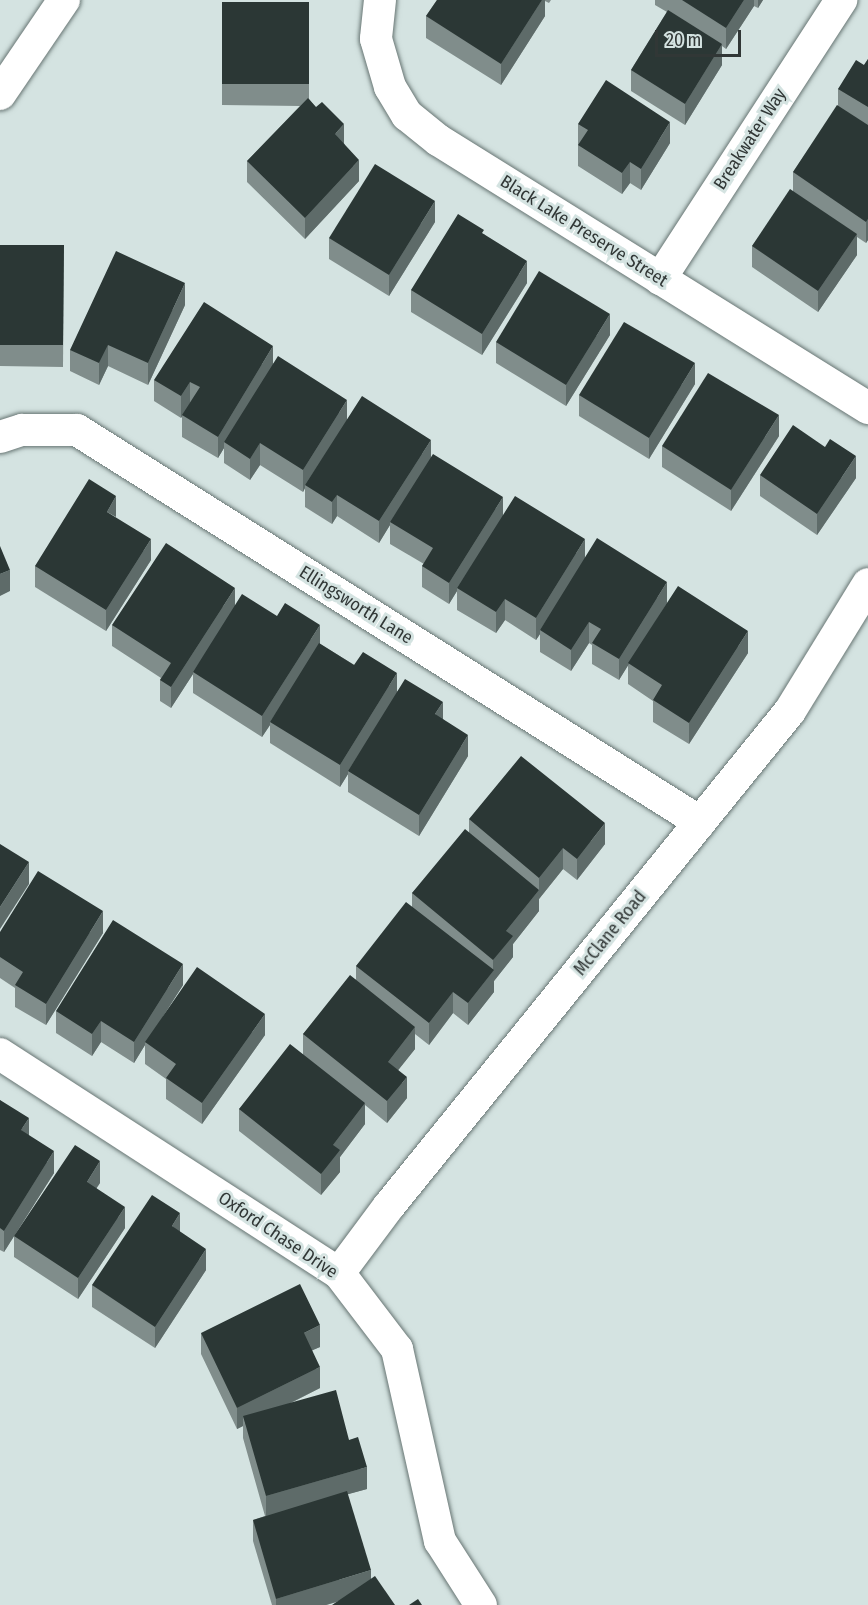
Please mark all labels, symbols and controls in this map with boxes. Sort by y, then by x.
scale bar [658,18,744,56]
text: 20 m [666,29,701,51]
street label: Breakwater Way [709,84,791,194]
street label: Black Lake Preserve Street [496,171,672,291]
street label: Ellingsworth Lane [295,561,417,649]
street label: McClane Road [569,886,651,980]
street label: Oxford Chase Drive [214,1187,342,1283]

